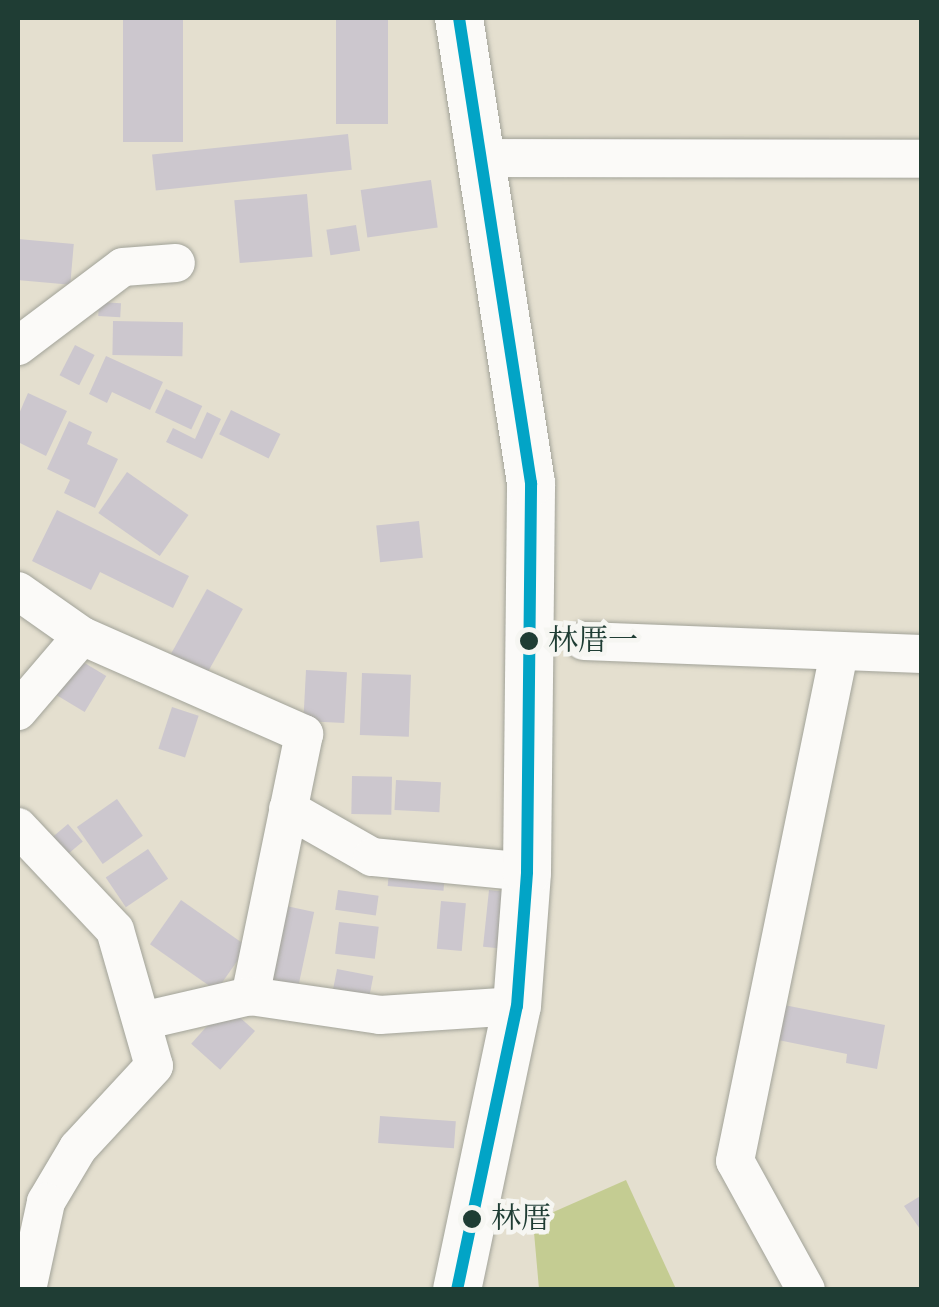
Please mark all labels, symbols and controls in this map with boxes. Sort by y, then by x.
place label: 林厝一 [548,623,638,659]
marker: 林厝一 [519,631,539,651]
place label: 林厝 [491,1201,551,1237]
marker: 林厝 [462,1209,482,1229]

